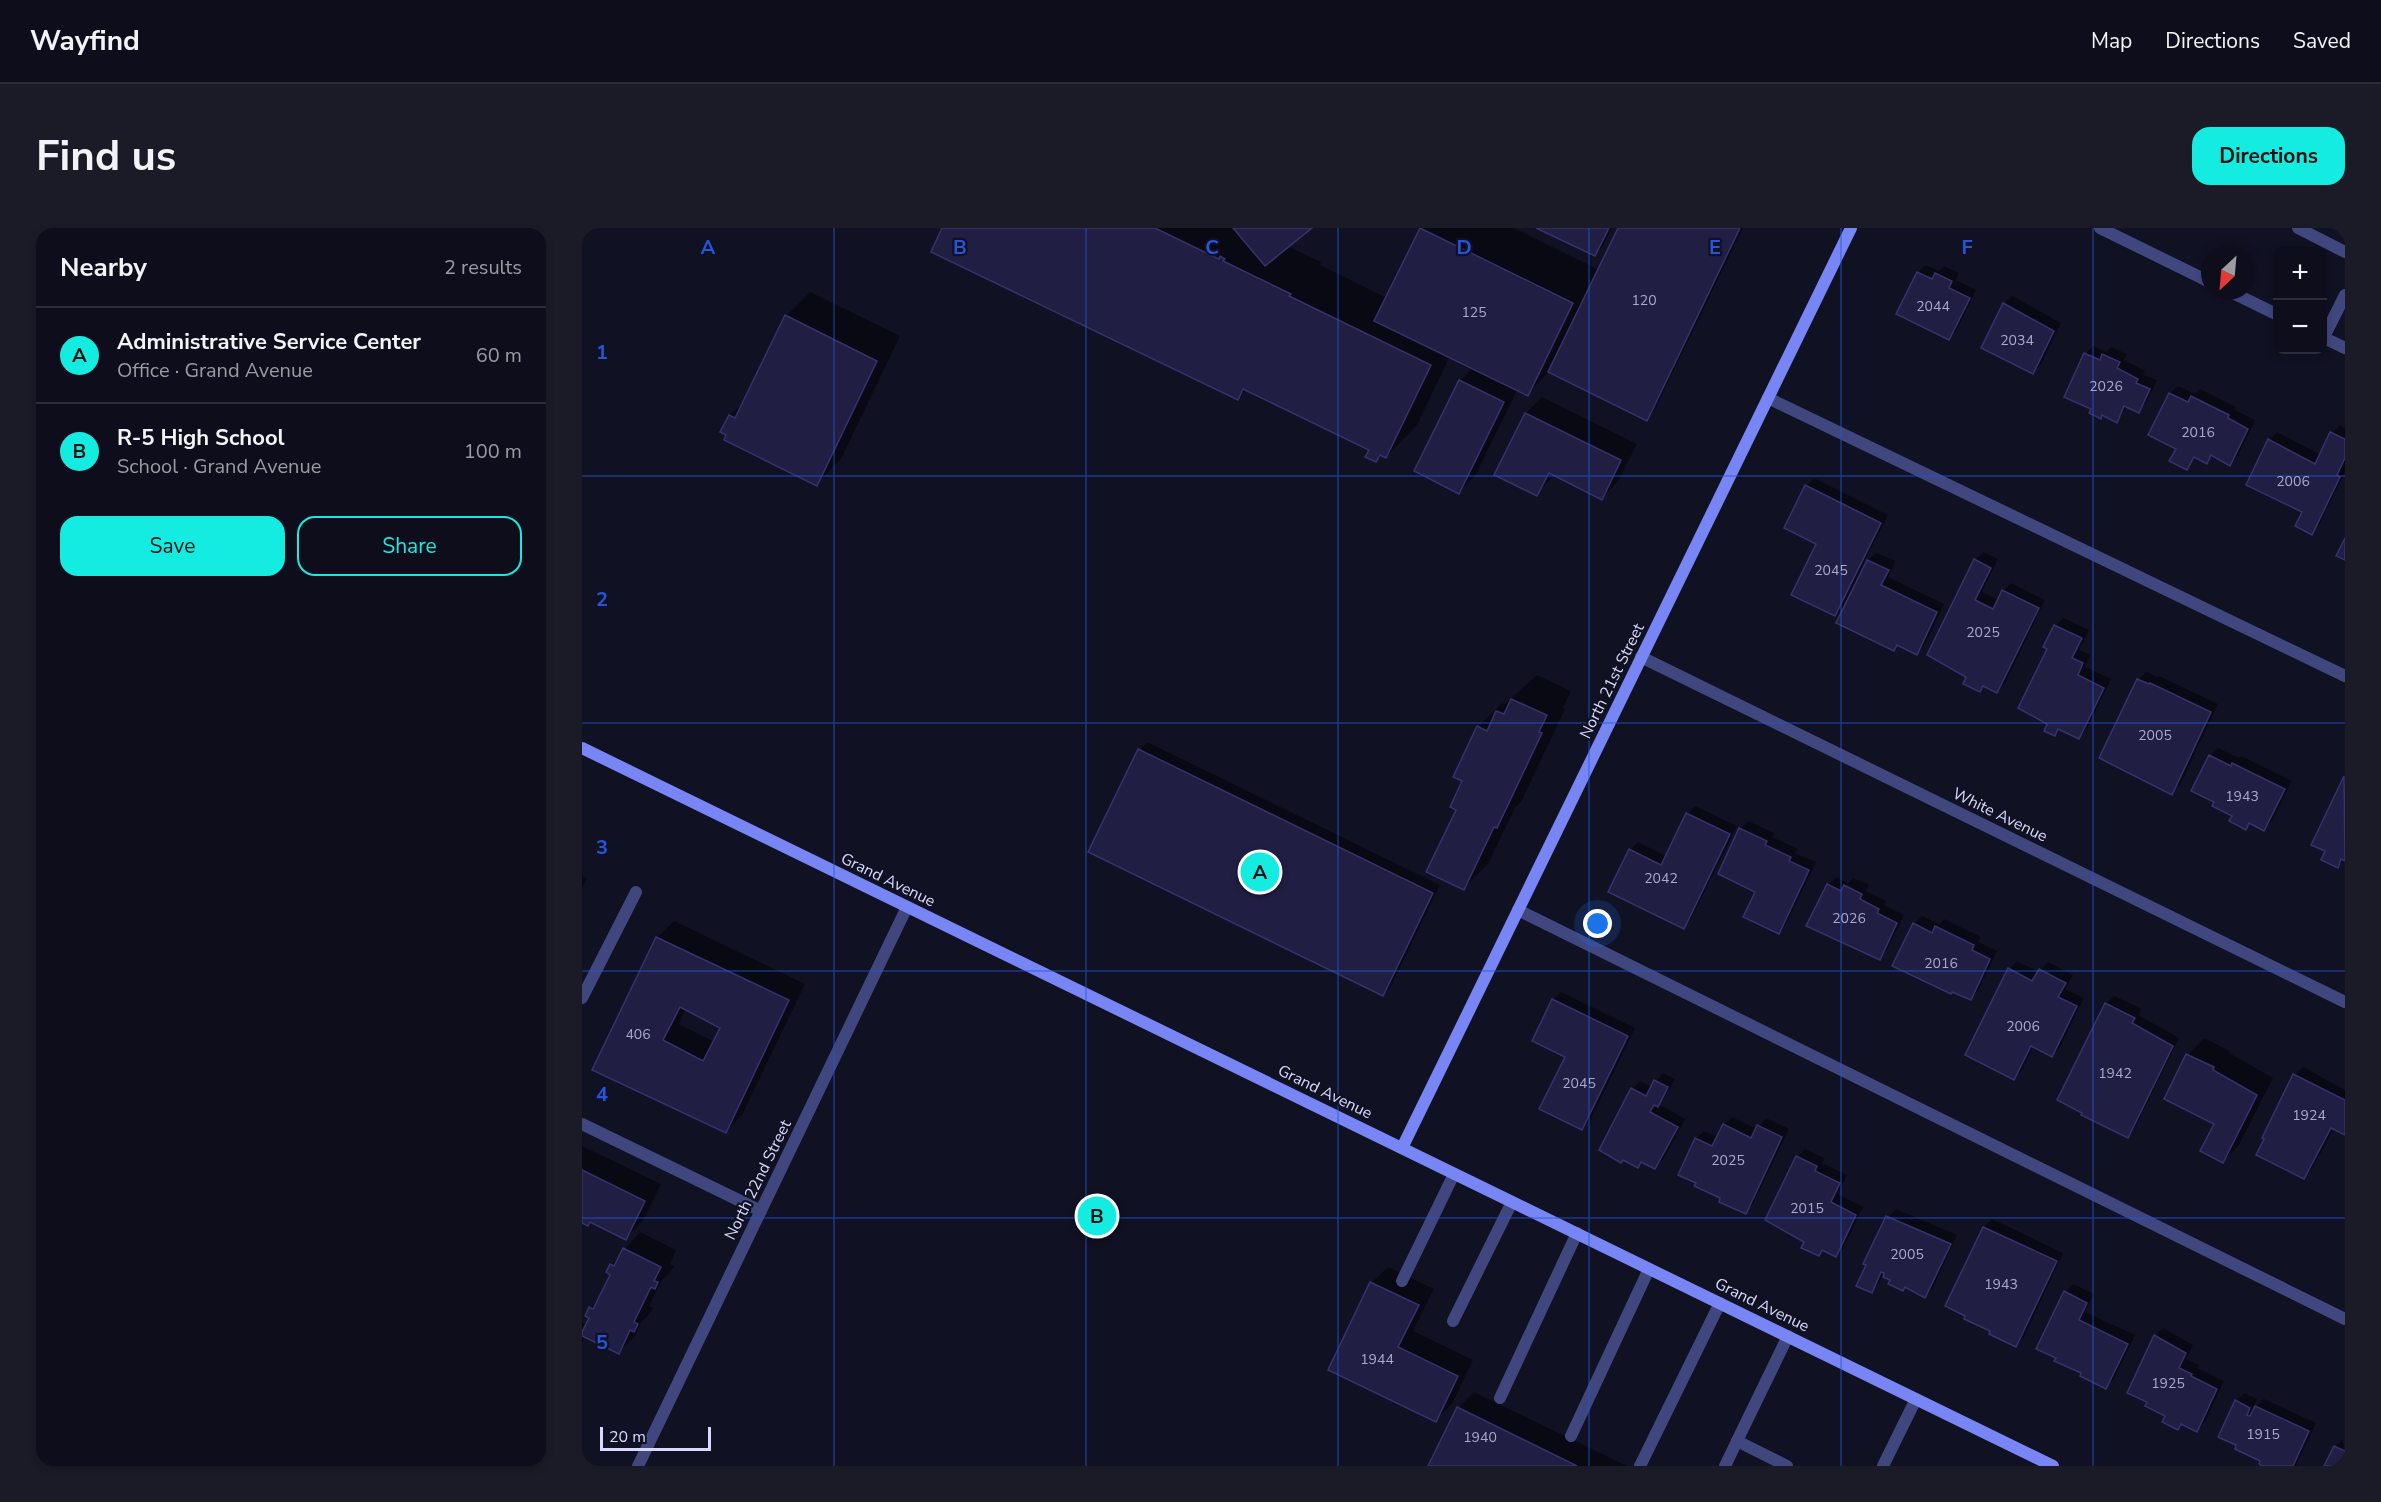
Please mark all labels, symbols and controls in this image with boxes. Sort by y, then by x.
text: Wayfind [30,22,140,60]
text: Map [2091,27,2132,55]
text: Directions [2165,27,2260,55]
text: Saved [2293,27,2351,55]
button: Directions [2192,127,2345,185]
text: Find us [36,128,176,185]
text: A [701,234,716,261]
text: B [953,234,967,261]
text: C [1205,234,1219,261]
text: D [1456,234,1472,261]
text: E [1709,234,1721,261]
text: F [1961,234,1973,261]
north arrow [2201,246,2255,300]
map controls [2273,246,2327,354]
button: + [2273,246,2327,300]
text: Nearby [60,250,147,285]
text: 2 results [444,254,522,281]
house number: 120 [1631,291,1657,310]
house number: 2044 [1916,297,1950,316]
button: − [2273,300,2327,354]
house number: 125 [1461,303,1487,322]
text: Administrative Service Center [117,327,421,357]
house number: 2034 [2000,331,2034,350]
text: 1 [596,339,608,366]
text: A [72,342,87,369]
text: 60 m [476,342,522,369]
text: Office · Grand Avenue [117,357,313,384]
house number: 2026 [2089,377,2123,396]
text: R-5 High School [117,423,285,453]
house number: 2016 [2181,423,2215,442]
text: B [73,438,86,465]
text: 100 m [464,438,522,465]
text: School · Grand Avenue [117,453,321,480]
house number: 2006 [2276,472,2310,491]
button: Save [60,516,285,576]
button: Share [297,516,522,576]
house number: 2045 [1814,561,1848,580]
text: 2 [596,586,608,613]
street label: North 21st Street [1575,619,1650,742]
house number: 2025 [1966,623,2000,642]
house number: 2005 [2138,726,2172,745]
street label: White Avenue [1949,783,2051,847]
house number: 1943 [2225,787,2259,806]
text: 3 [596,834,608,861]
street label: Grand Avenue [837,848,939,912]
pin: A [1240,850,1280,894]
house number: 2042 [1644,869,1678,888]
your location [1583,909,1612,938]
house number: 2026 [1832,909,1866,928]
house number: 2016 [1924,954,1958,973]
house number: 2006 [2006,1017,2040,1036]
house number: 406 [625,1025,651,1044]
street label: Grand Avenue [1274,1060,1376,1124]
house number: 1942 [2098,1064,2132,1083]
house number: 2045 [1562,1074,1596,1093]
text: 4 [596,1081,608,1108]
house number: 1924 [2292,1106,2326,1125]
street label: North 22nd Street [719,1116,797,1244]
house number: 2025 [1711,1151,1745,1170]
pin: B [1078,1194,1116,1238]
house number: 2015 [1790,1199,1824,1218]
house number: 2005 [1890,1245,1924,1264]
street label: Grand Avenue [1711,1273,1813,1337]
house number: 1943 [1984,1275,2018,1294]
text: 5 [596,1329,608,1356]
house number: 1944 [1360,1350,1394,1369]
house number: 1925 [2151,1374,2185,1393]
scale bar [600,1424,711,1452]
house number: 1915 [2246,1425,2280,1444]
text: 20 m [609,1426,646,1448]
house number: 1940 [1463,1428,1497,1447]

